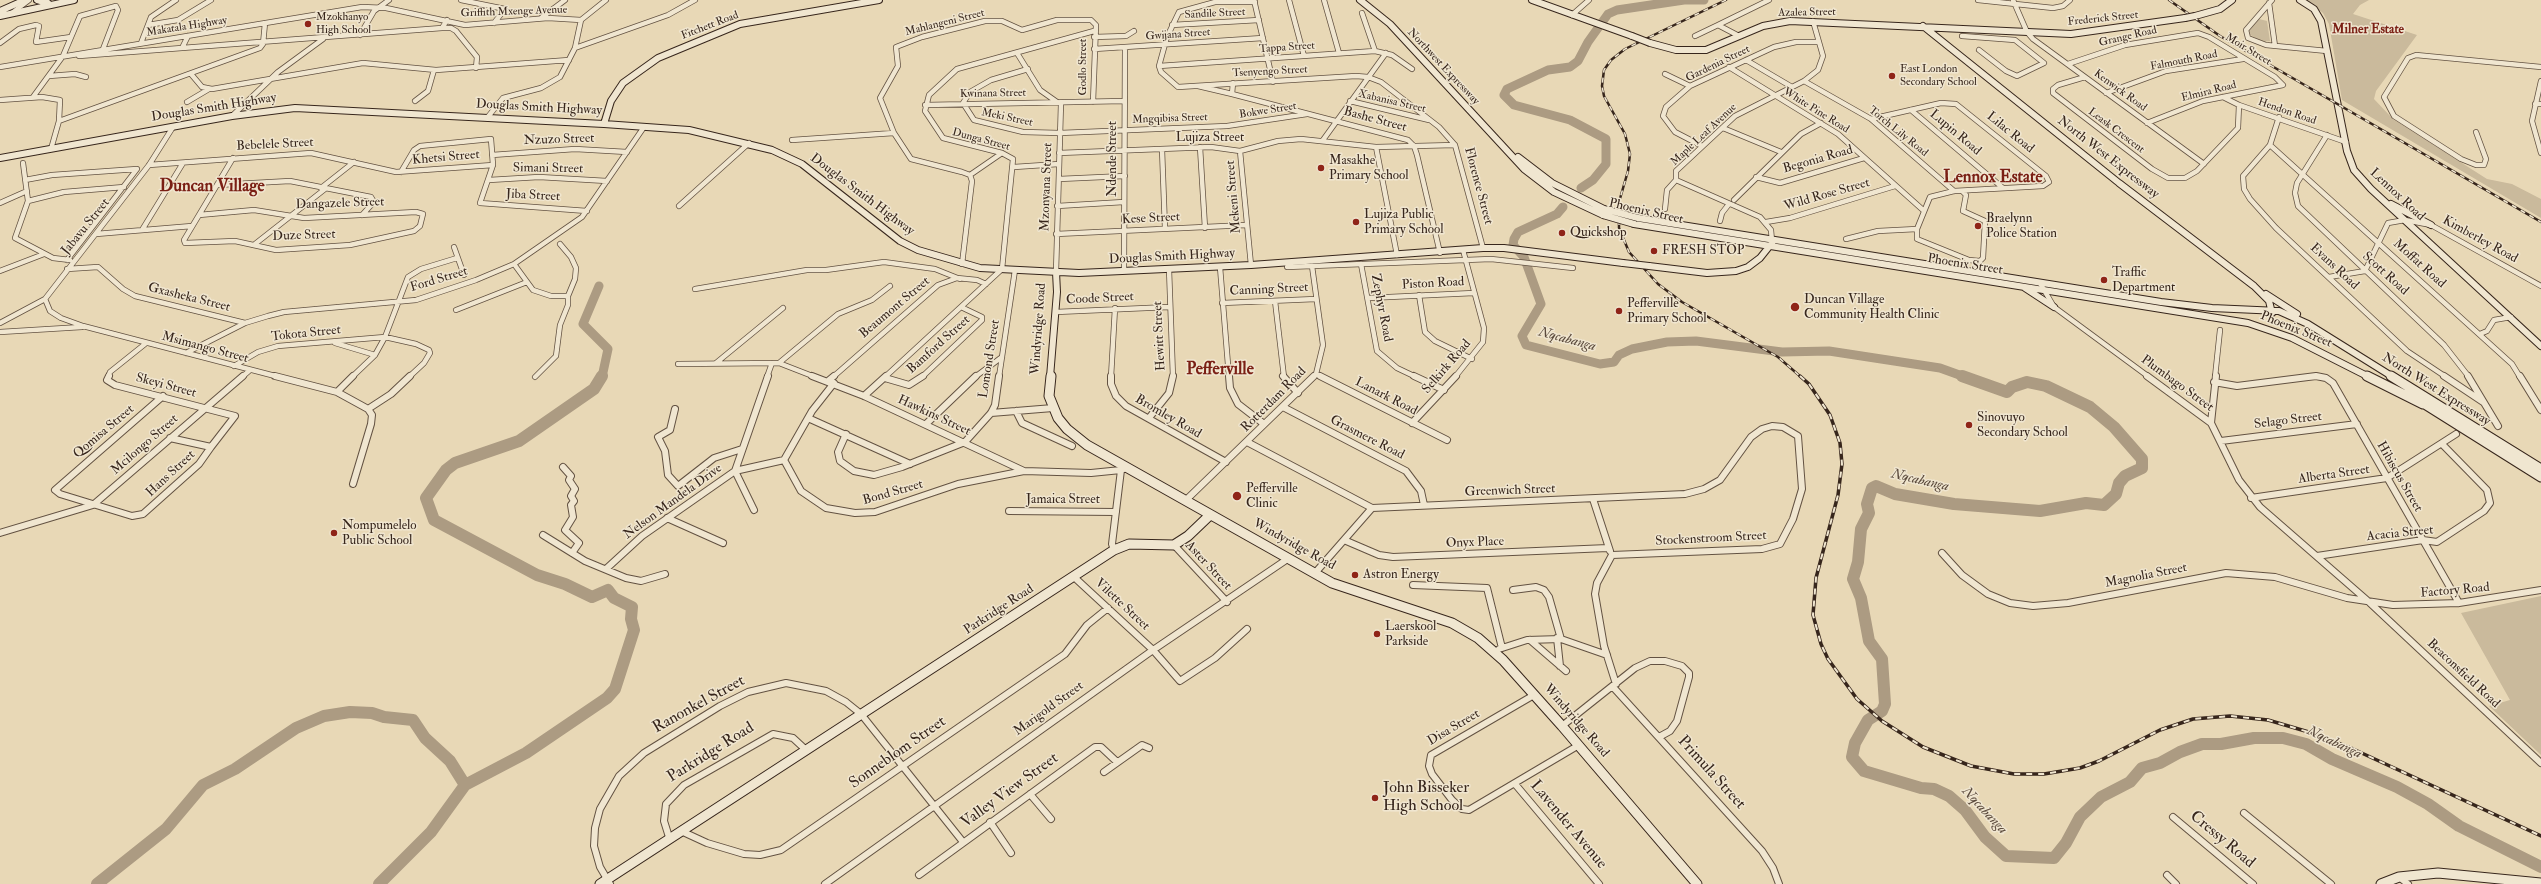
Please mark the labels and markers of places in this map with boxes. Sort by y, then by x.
place label: Mzokhanyo High School [316,11,371,37]
marker: Mzokhanyo High School [303,19,313,29]
place label: East London Secondary School [1900,63,1977,89]
marker: East London Secondary School [1887,71,1897,81]
place label: Masakhe Primary School [1329,153,1409,184]
marker: Masakhe Primary School [1316,163,1326,173]
place label: Lujiza Public Primary School [1364,207,1444,238]
place label: Braelynn Police Station [1986,211,2057,242]
marker: Lujiza Public Primary School [1351,217,1361,227]
marker: Braelynn Police Station [1973,221,1983,231]
place label: Quickshop [1570,225,1627,241]
marker: Quickshop [1557,228,1567,238]
place label: FRESH STOP [1662,243,1744,259]
marker: FRESH STOP [1649,246,1659,256]
place label: Traffic Department [2112,265,2175,296]
marker: Traffic Department [2099,275,2109,285]
place label: Duncan Village Community Health Clinic [1804,292,1939,323]
place label: Pefferville Primary School [1627,296,1707,327]
marker: Duncan Village Community Health Clinic [1789,301,1801,313]
marker: Pefferville Primary School [1614,306,1624,316]
place label: Sinovuyo Secondary School [1977,410,2068,441]
marker: Sinovuyo Secondary School [1964,420,1974,430]
place label: Pefferville Clinic [1246,481,1298,512]
marker: Pefferville Clinic [1231,490,1243,502]
place label: Nompumelelo Public School [342,518,417,549]
marker: Nompumelelo Public School [329,528,339,538]
place label: Astron Energy [1363,567,1439,583]
marker: Astron Energy [1350,570,1360,580]
place label: Laerskool Parkside [1385,619,1436,650]
marker: Laerskool Parkside [1372,629,1382,639]
place label: John Bisseker High School [1383,779,1469,817]
marker: John Bisseker High School [1370,793,1380,803]

